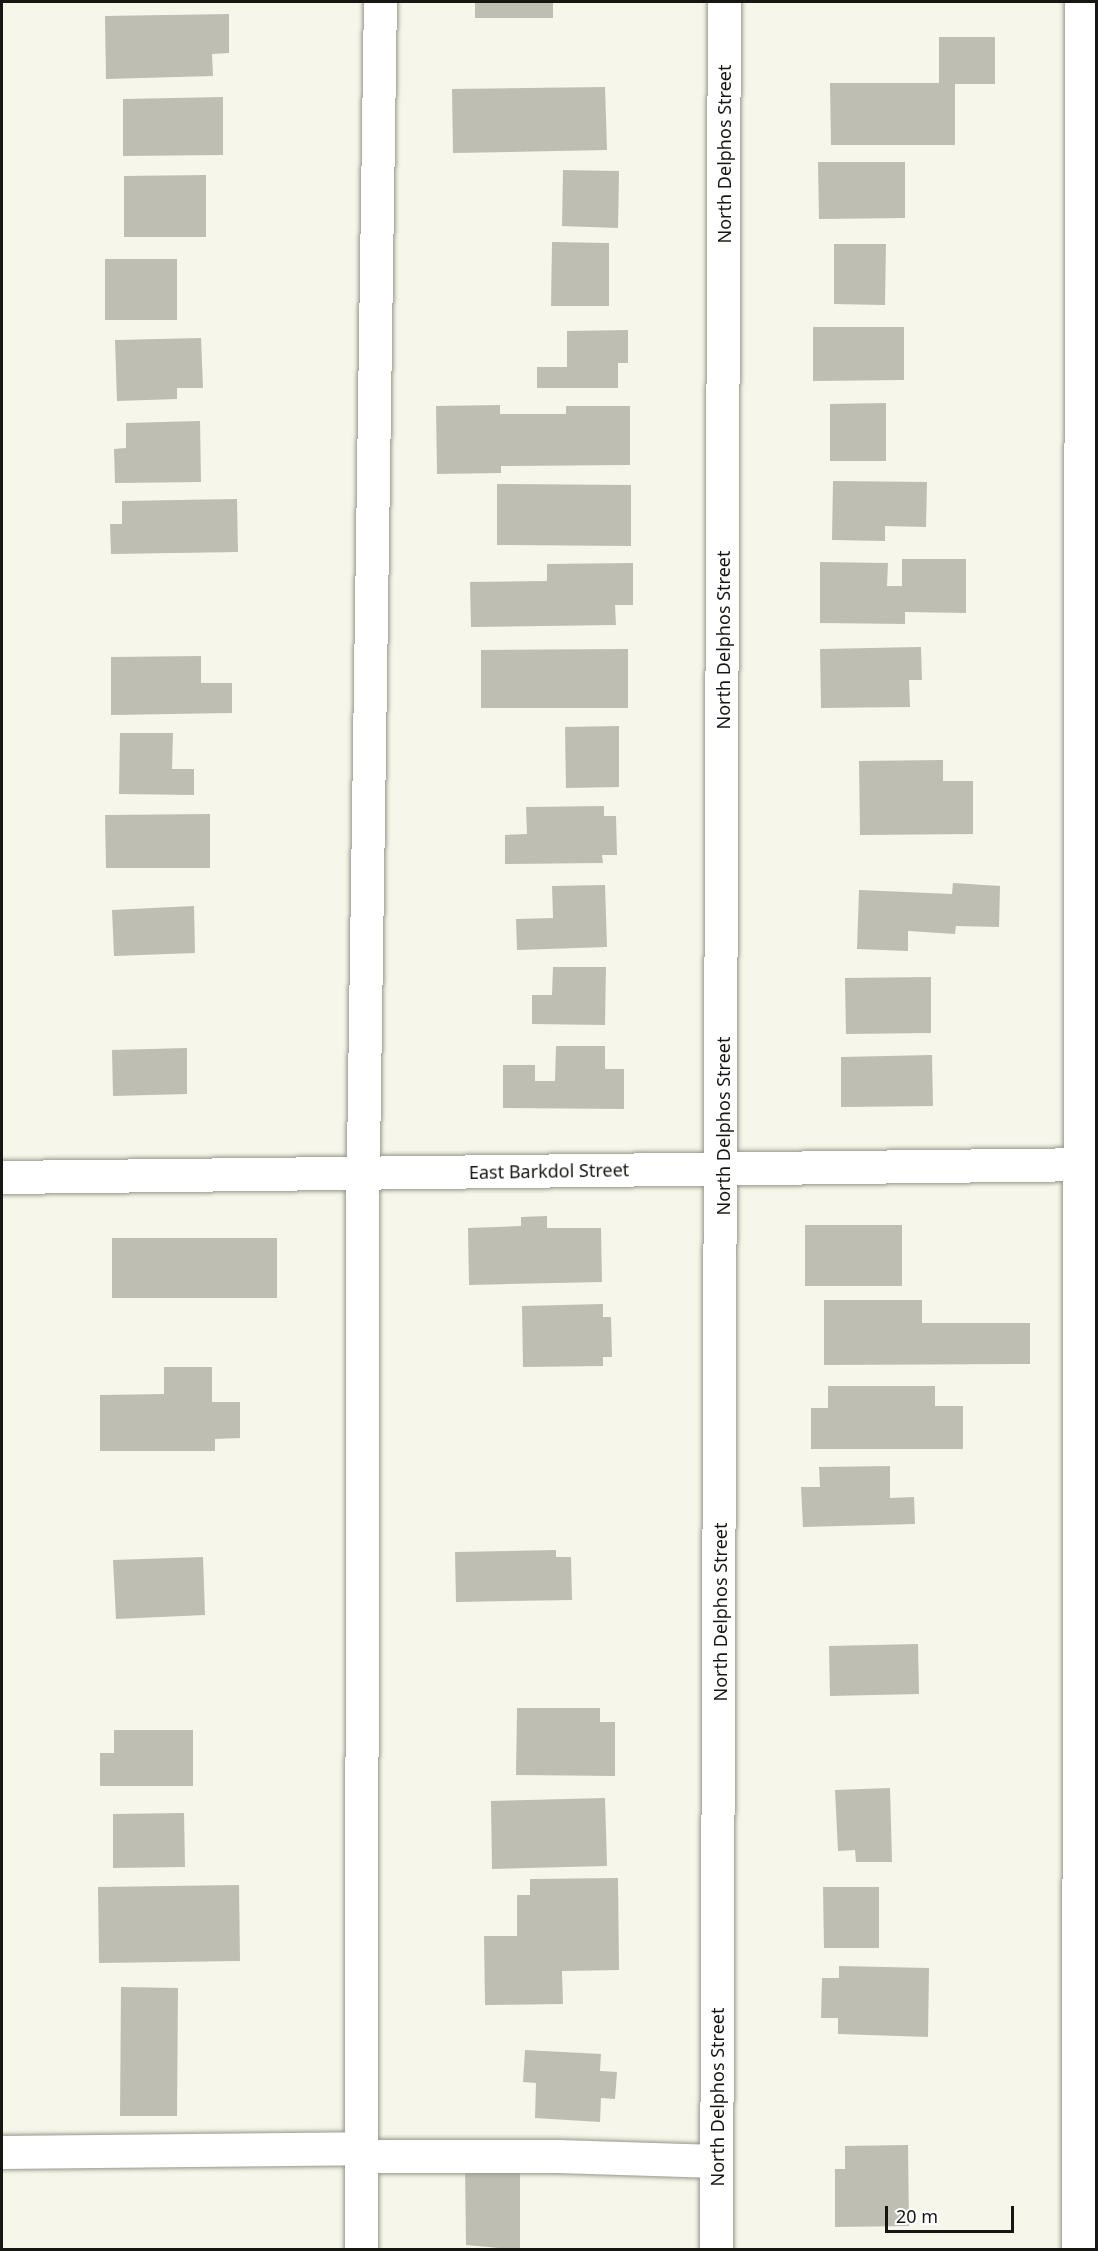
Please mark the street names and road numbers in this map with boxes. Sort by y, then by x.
street label: North Delphos Street [713,65,735,243]
street label: North Delphos Street [712,551,734,729]
street label: North Delphos Street [712,1037,734,1215]
street label: East Barkdol Street [469,1159,629,1183]
street label: North Delphos Street [709,1523,731,1701]
street label: North Delphos Street [706,2008,728,2186]

